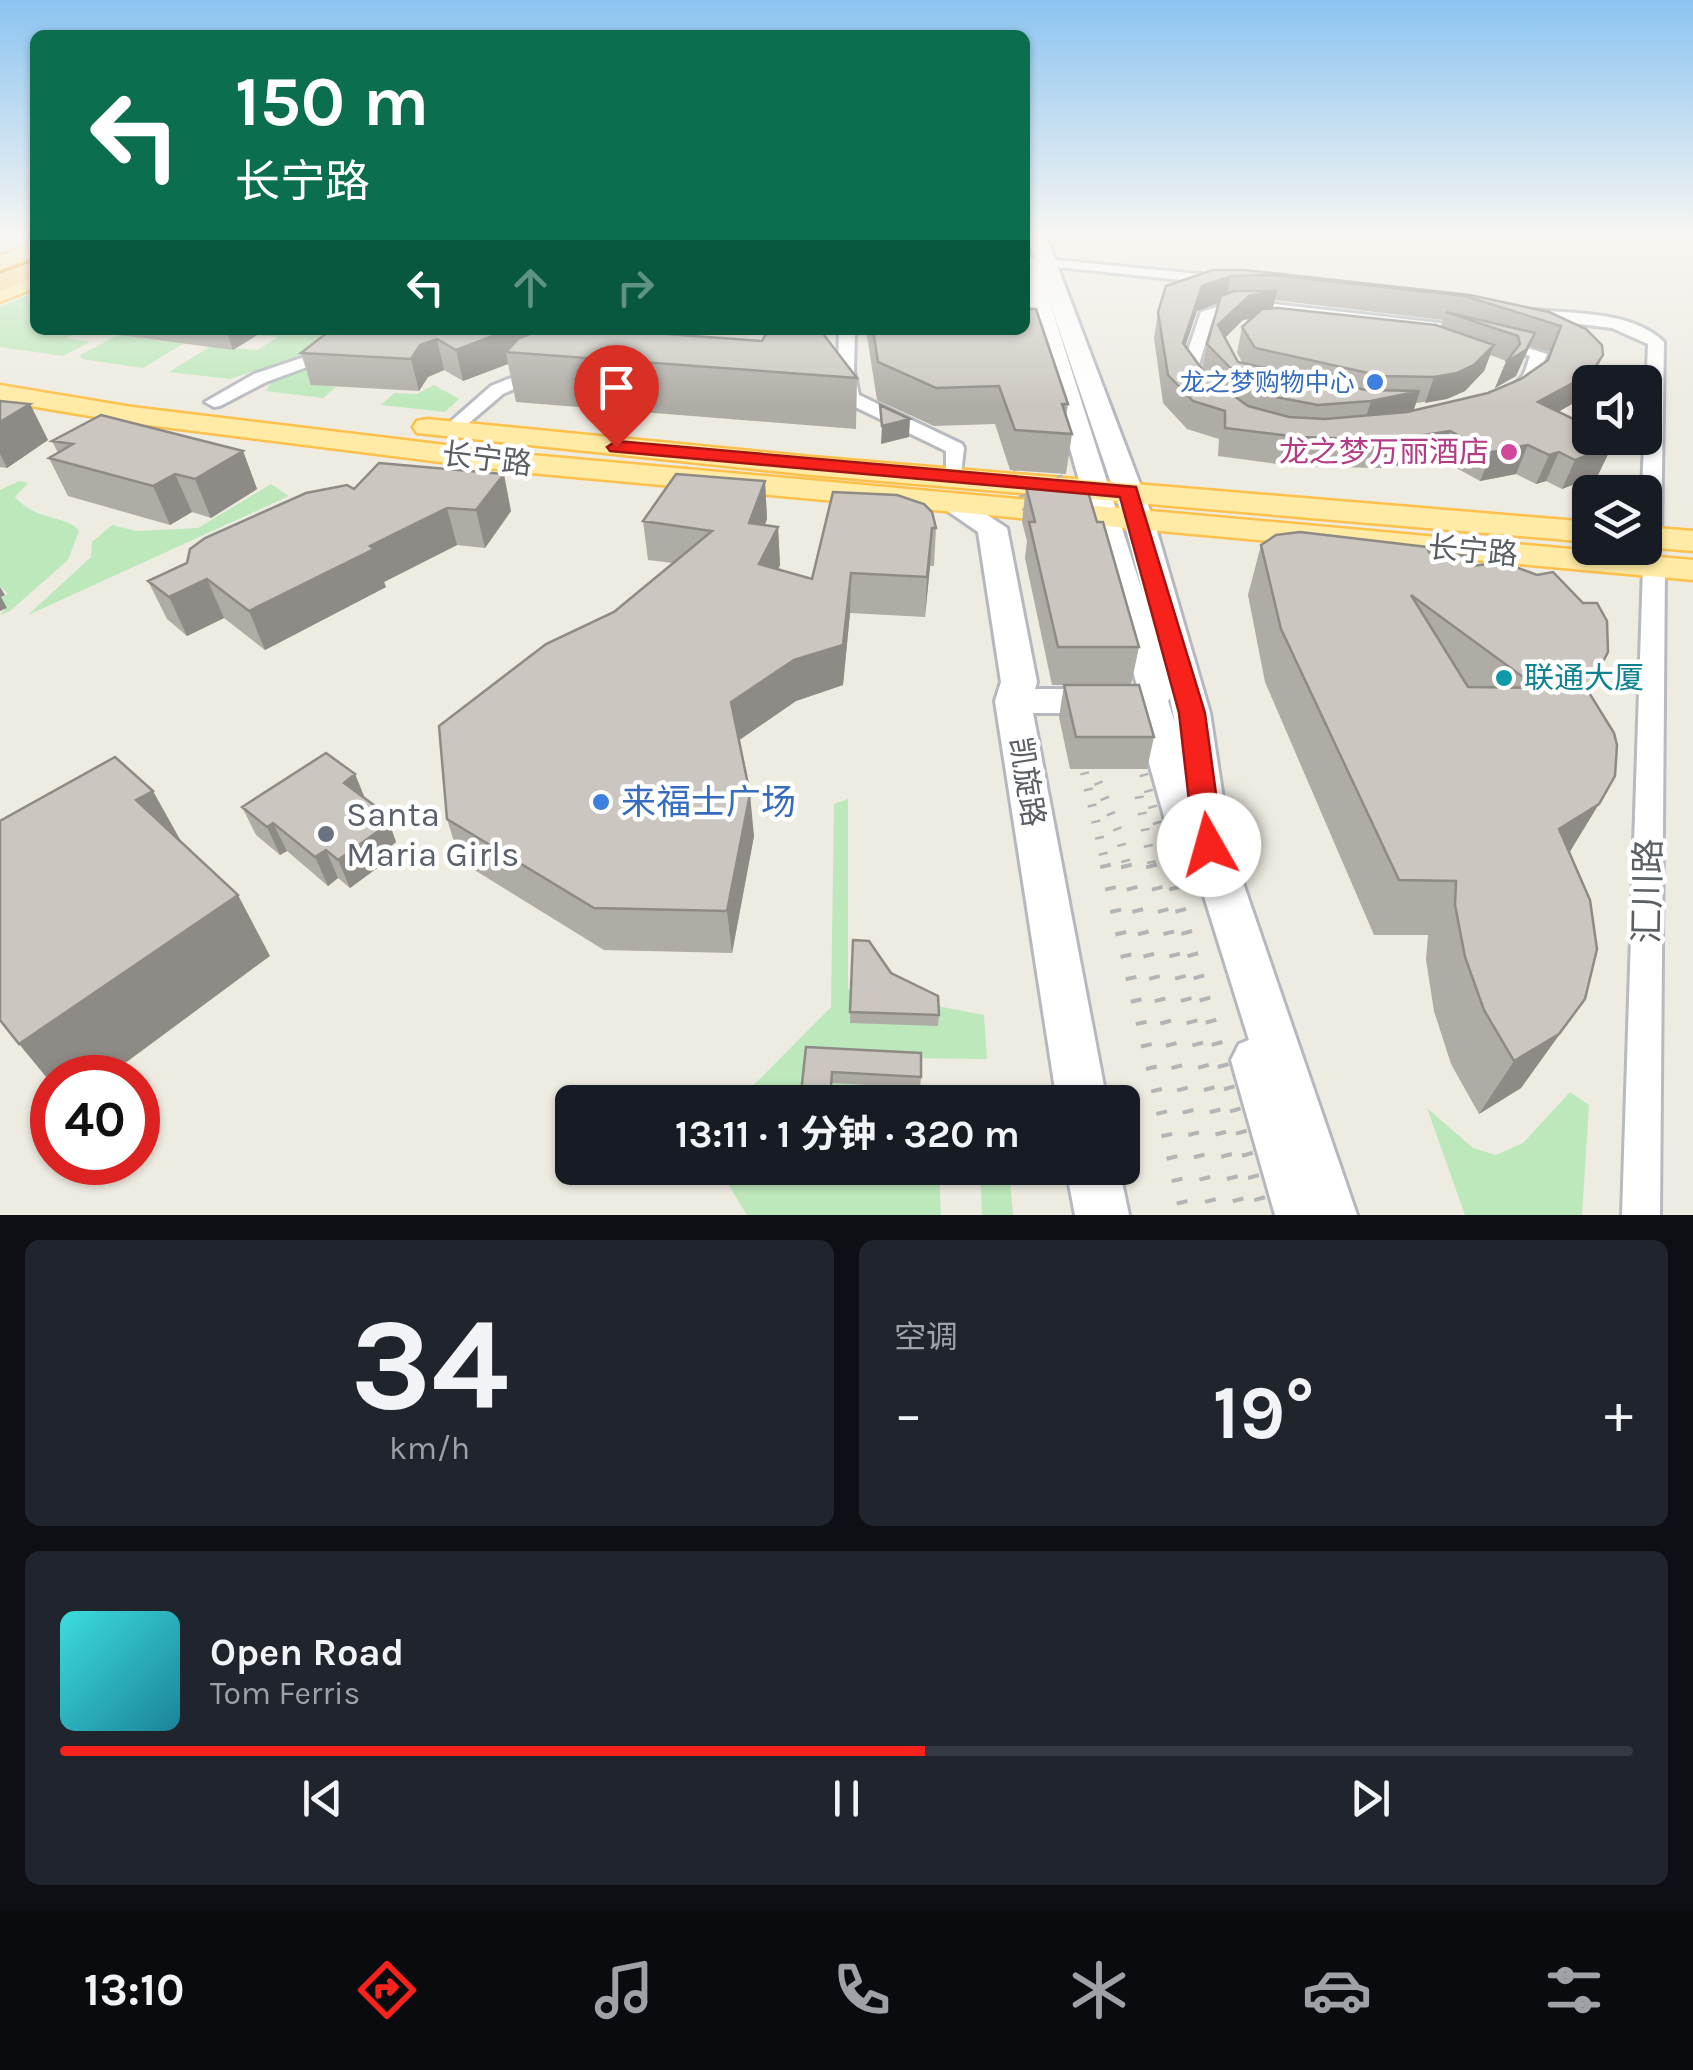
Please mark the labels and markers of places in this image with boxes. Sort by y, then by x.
pin [574,345,659,448]
place label: 龙之梦购物中心 [1180,368,1355,397]
marker: 龙之梦购物中心 [1364,371,1386,393]
place label: 龙之梦万丽酒店 [1279,434,1489,470]
marker: 龙之梦万丽酒店 [1498,441,1520,463]
place label: 联通大厦 [1524,660,1644,696]
marker: 联通大厦 [1493,667,1515,689]
place label: 来福士广场 [621,782,796,823]
marker: 来福士广场 [590,791,612,813]
place label: Santa Maria Girls [346,794,519,875]
marker: Santa Maria Girls [315,823,337,845]

